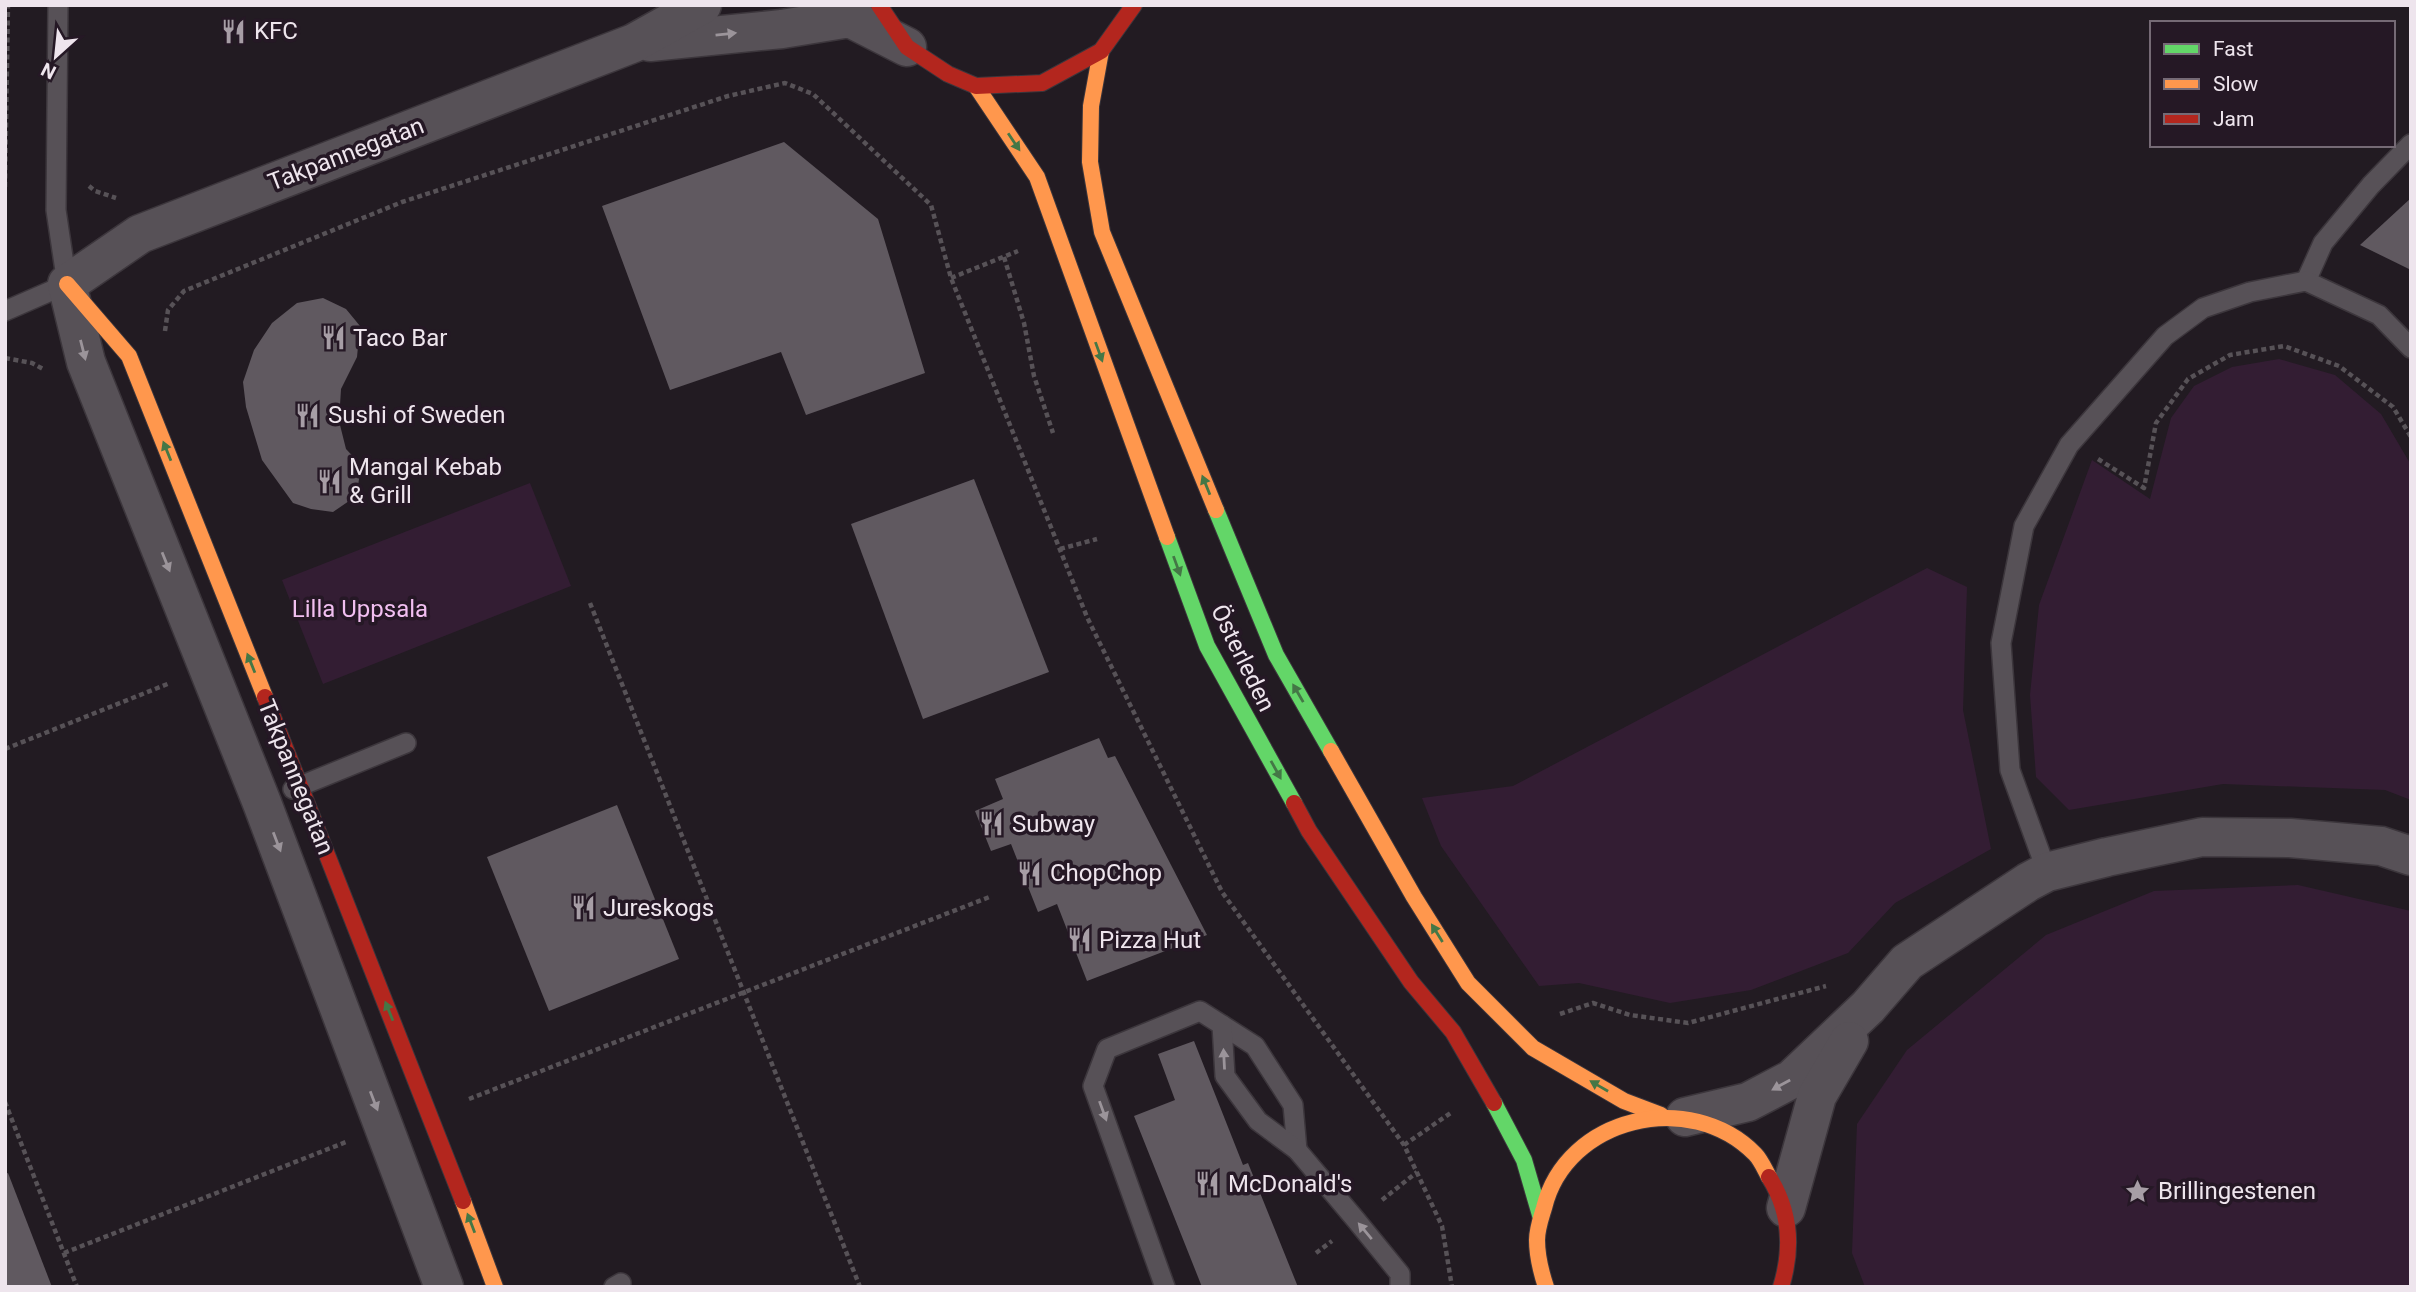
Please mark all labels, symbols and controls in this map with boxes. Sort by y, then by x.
restaurant icon: KFC [220,17,248,45]
place label: KFC [254,17,298,45]
north arrow [21,21,91,91]
legend [2150,21,2395,147]
one-way arrow [716,28,738,39]
text: Fast [2213,37,2254,61]
text: N [37,57,60,84]
text: Slow [2213,72,2259,96]
text: Jam [2213,107,2254,131]
street label: Takpannegatan [264,111,428,197]
one-way arrow [1007,133,1020,152]
restaurant icon: Taco Bar [319,324,347,352]
place label: Taco Bar [353,324,447,352]
one-way arrow [78,340,89,362]
one-way arrow [1094,342,1105,363]
restaurant icon: Sushi of Sweden [294,401,322,429]
place label: Sushi of Sweden [328,401,505,429]
one-way arrow [161,441,172,462]
place label: Mangal Kebab & Grill [349,453,502,509]
restaurant icon: Mangal Kebab & Grill [315,467,343,495]
one-way arrow [1201,475,1212,496]
one-way arrow [160,552,171,573]
one-way arrow [1172,555,1183,576]
park label: Lilla Uppsala [292,595,428,623]
street label: Österleden [1205,600,1281,716]
one-way arrow [245,652,256,673]
one-way arrow [1292,684,1304,703]
street label: Takpannegatan [252,695,340,859]
one-way arrow [1269,761,1281,781]
restaurant icon: Subway [978,810,1006,838]
place label: Subway [1012,810,1096,838]
one-way arrow [271,832,282,853]
restaurant icon: ChopChop [1016,859,1044,887]
place label: ChopChop [1050,859,1162,887]
restaurant icon: Jureskogs [569,894,597,922]
place label: Jureskogs [603,894,714,922]
one-way arrow [1430,923,1443,942]
restaurant icon: Pizza Hut [1065,926,1093,954]
place label: Pizza Hut [1099,926,1201,954]
one-way arrow [383,1000,394,1021]
one-way arrow [1218,1048,1229,1070]
one-way arrow [1771,1079,1790,1091]
one-way arrow [1589,1080,1609,1092]
one-way arrow [369,1090,380,1111]
one-way arrow [1098,1101,1109,1122]
restaurant icon: McDonald's [1194,1170,1222,1198]
place label: McDonald's [1228,1170,1352,1198]
place icon: Brillingestenen [2124,1177,2152,1205]
place label: Brillingestenen [2158,1177,2316,1205]
one-way arrow [465,1212,476,1233]
one-way arrow [1358,1223,1373,1240]

